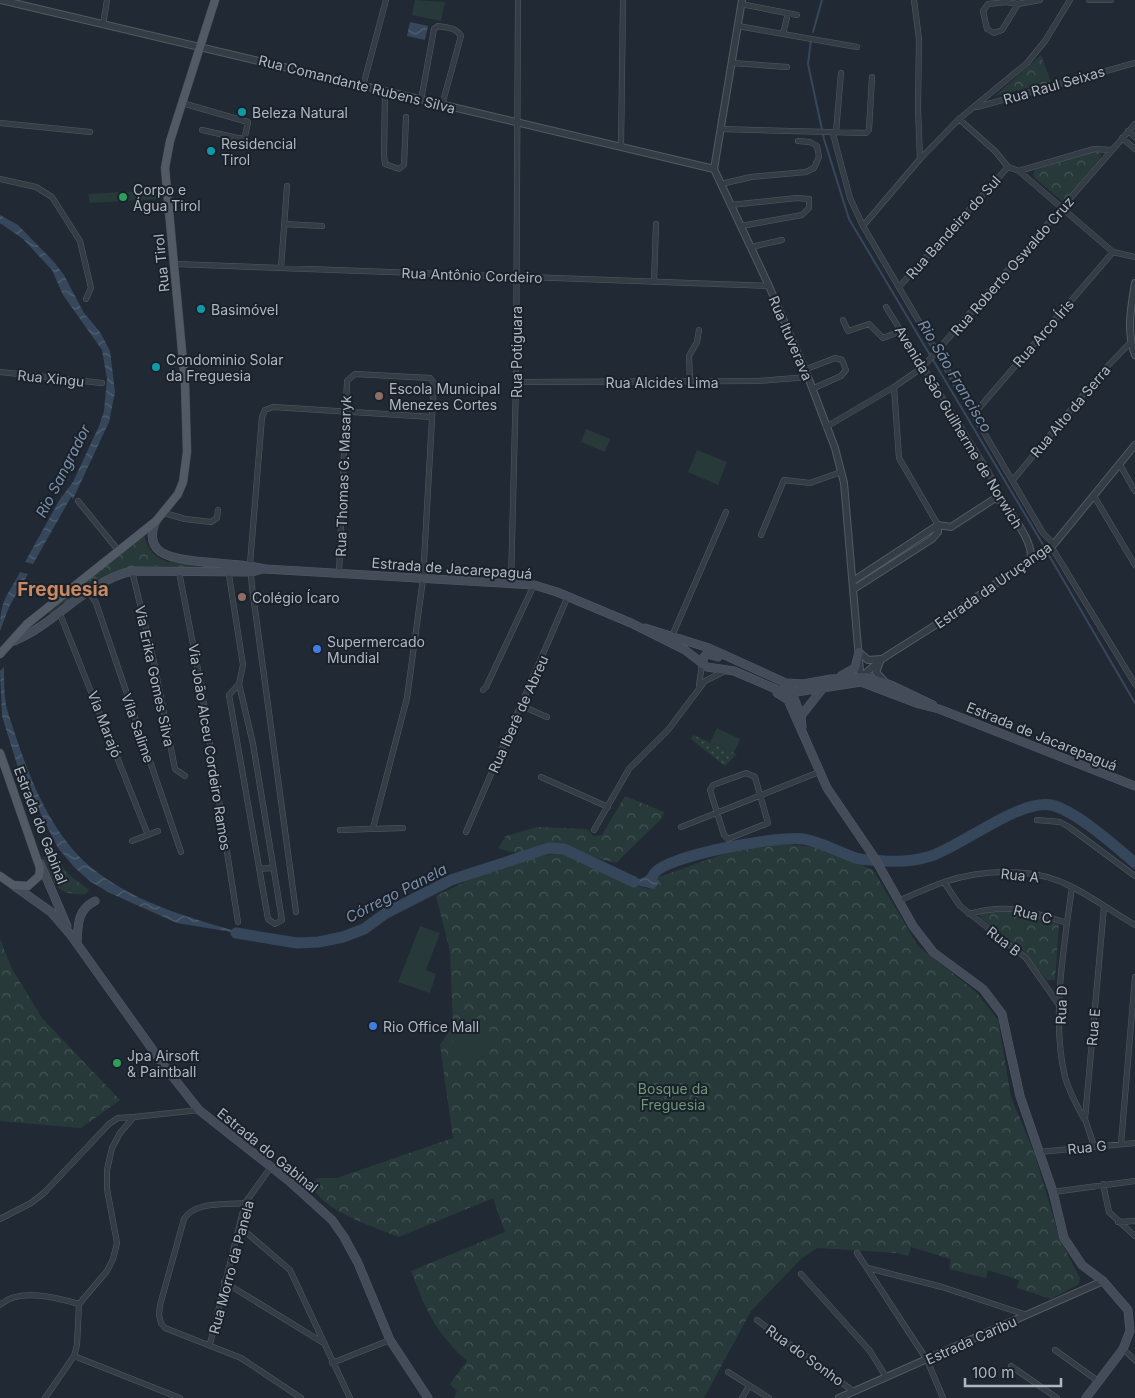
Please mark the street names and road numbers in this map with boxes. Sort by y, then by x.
street label: Rua Comandante Rubens Silva [257,51,457,117]
street label: Rua Raul Seixas [1001,62,1107,108]
street label: Rua Bandeira do Sul [902,172,1004,282]
street label: Rua Roberto Oswaldo Cruz [947,193,1077,339]
street label: Rua Tirol [149,233,173,293]
street label: Rua Antônio Cordeiro [401,264,543,286]
street label: Rua Ituverava [766,293,816,383]
street label: Rua Arco Íris [1009,296,1077,370]
street label: Rua Potiguara [508,306,525,398]
street label: Avenida São Guilherme de Norwich [892,323,1026,531]
street label: Rua Alto da Serra [1026,361,1114,461]
street label: Rua Xingu [17,366,85,390]
street label: Rua Alcides Lima [605,374,719,391]
street label: Rua Thomas G. Masaryk [332,395,354,557]
street label: Estrada da Uruçanga [931,538,1055,632]
street label: Estrada de Jacarepaguá [371,554,533,582]
street label: Via Erika Gomes Silva [132,604,178,748]
street label: Via João Alceu Cordeiro Ramos [185,642,235,852]
street label: Rua Iberê de Abreu [484,652,552,776]
street label: Via Marajó [84,688,126,760]
street label: Vila Salime [118,691,158,765]
street label: Estrada de Jacarepaguá [964,698,1120,774]
street label: Estrada do Gabinal [11,764,71,886]
street label: Rua A [1000,865,1040,886]
street label: Rua C [1012,901,1054,927]
street label: Rua B [984,923,1024,959]
street label: Rua D [1052,985,1070,1025]
street label: Rua E [1083,1008,1103,1046]
street label: Estrada do Gabinal [214,1104,322,1196]
street label: Rua G [1066,1136,1108,1158]
street label: Rua Morro da Panela [205,1198,257,1336]
street label: Estrada Caribu [923,1312,1019,1368]
street label: Rua do Sonho [763,1321,847,1389]

